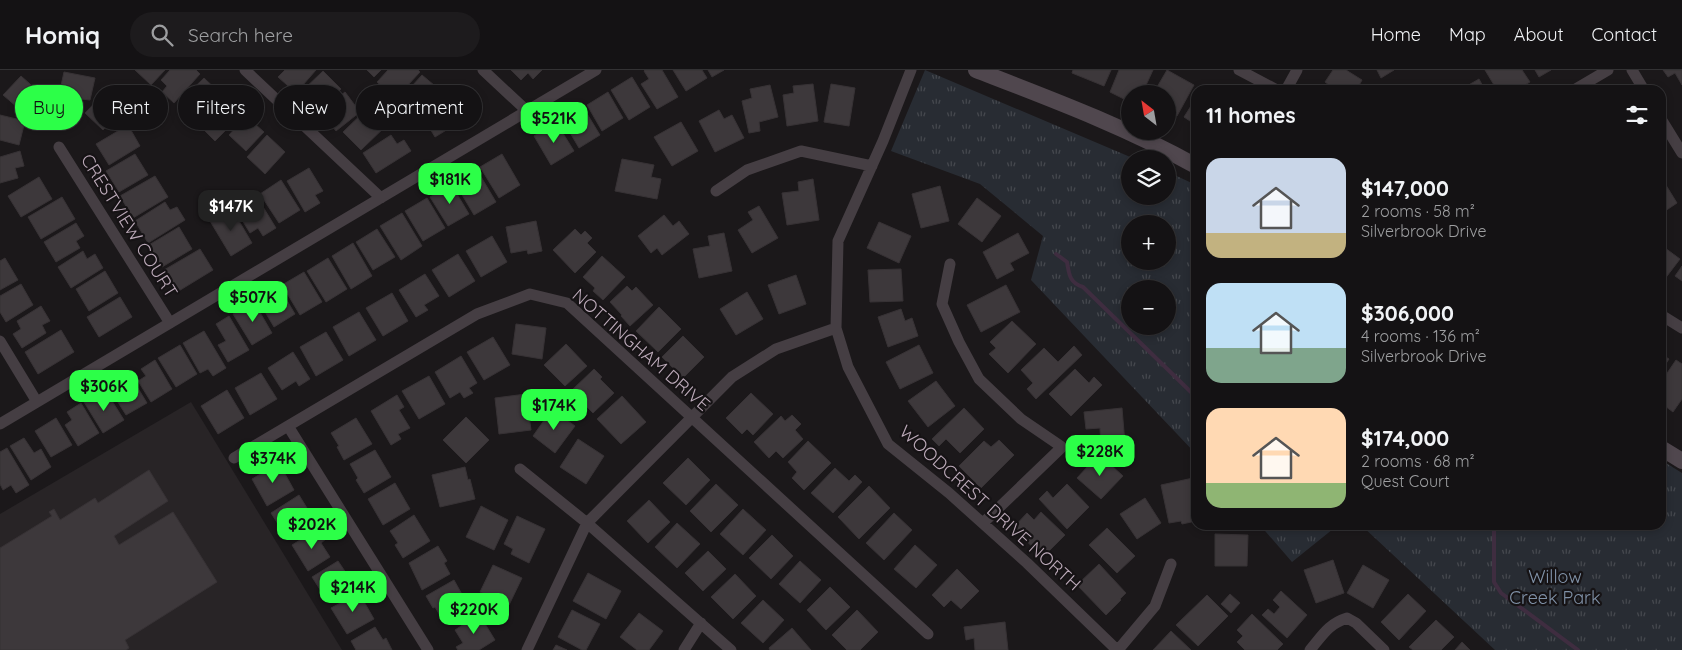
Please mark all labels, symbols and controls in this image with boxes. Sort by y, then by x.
search box [130,12,480,57]
text: Homiq [25,20,100,50]
icon: search [148,21,176,49]
text: Search here [188,23,293,47]
text: Home [1371,23,1421,46]
text: Map [1449,23,1486,46]
text: About [1514,23,1564,46]
text: Contact [1592,23,1657,46]
chip: Buy [15,85,83,130]
chip: Rent [93,85,168,130]
chip: Filters [178,85,264,130]
chip: New [274,85,346,130]
chip: Apartment [356,85,482,130]
north arrow [1121,85,1176,140]
map controls [1121,85,1176,335]
icon: filters [1623,101,1651,129]
pin: $521K [519,102,589,144]
text: 11 homes [1206,102,1296,128]
text: $521K [532,108,576,128]
street label: CRESTVIEW COURT [76,150,183,302]
button: layers [1121,150,1176,205]
pin: $181K [415,162,485,205]
text: $181K [429,169,471,189]
text: $147,000 [1361,175,1449,201]
icon: home [1246,178,1306,238]
pin: $147K [196,190,266,232]
text: $147K [209,196,253,216]
text: 2 rooms · 58 m² [1361,201,1475,221]
button: + [1121,215,1176,270]
text: Silverbrook Drive [1361,221,1487,241]
pin: $507K [218,280,288,323]
button: − [1121,280,1176,335]
street label: NOTTINGHAM DRIVE [568,284,715,416]
text: $507K [229,287,277,307]
text: $306,000 [1361,300,1454,326]
icon: home [1246,303,1306,363]
text: 4 rooms · 136 m² [1361,326,1480,346]
text: Silverbrook Drive [1361,346,1487,366]
pin: $306K [69,370,139,412]
text: $306K [80,376,128,396]
pin: $174K [519,388,589,431]
text: $174K [532,395,576,415]
street label: WOODCREST DRIVE NORTH [895,420,1086,595]
text: $174,000 [1361,425,1449,451]
icon: home [1246,428,1306,488]
pin: $228K [1065,434,1135,477]
text: $228K [1076,441,1124,461]
pin: $374K [238,442,308,484]
text: $374K [250,448,296,468]
text: 2 rooms · 68 m² [1361,451,1475,471]
text: Quest Court [1361,471,1450,491]
pin: $202K [277,508,347,550]
text: $202K [288,514,336,534]
park label: Willow Creek Park [1509,565,1601,609]
pin: $214K [318,570,388,613]
text: $214K [331,577,375,597]
pin: $220K [439,592,509,635]
text: $220K [450,599,498,619]

